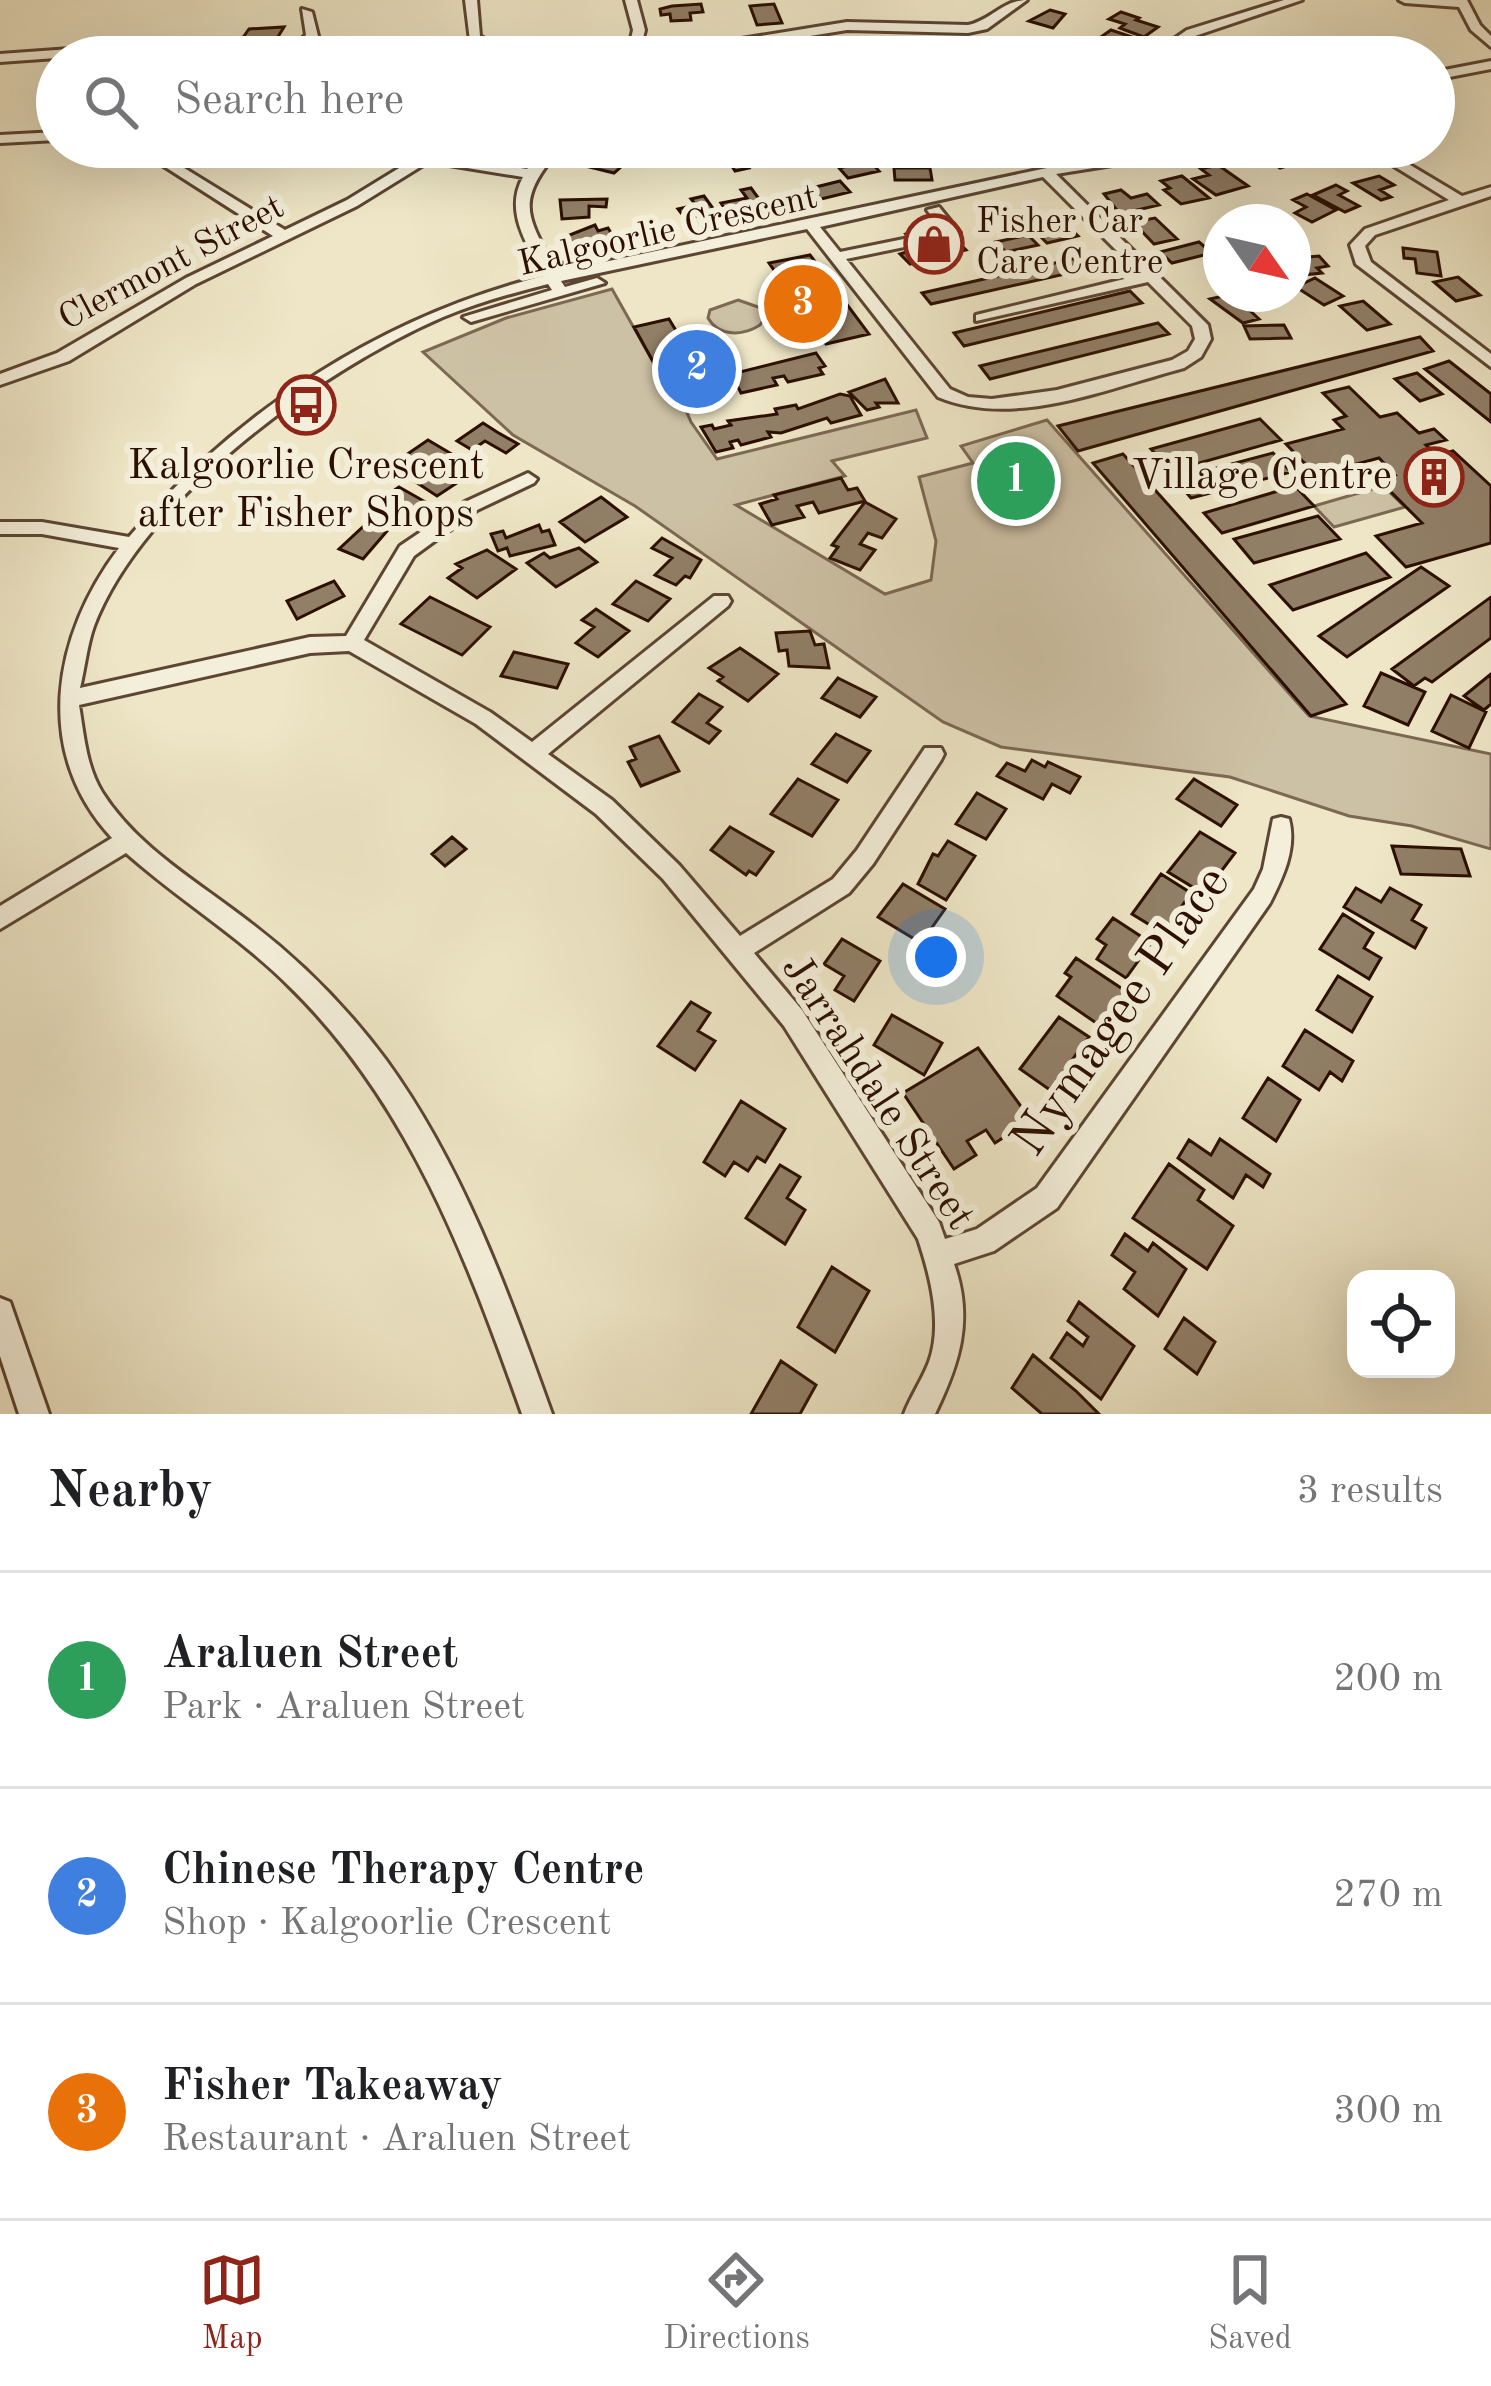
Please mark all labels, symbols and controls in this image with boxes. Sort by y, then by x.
search box [36,36,1455,168]
icon: search [78,69,144,135]
text: Search here [174,79,404,124]
street label: Kalgoorlie Crescent [515,180,821,284]
street label: Clermont Street [54,190,290,338]
north arrow [1203,204,1311,312]
place label: Fisher Car Care Centre [976,205,1163,282]
shop icon: Fisher Car Care Centre [903,213,965,275]
pin: 3 [764,259,842,349]
pin: 2 [658,324,736,414]
bus stop icon: Kalgoorlie Crescent after Fisher Shops [275,374,337,436]
pin: 1 [977,436,1055,526]
place label: Kalgoorlie Crescent after Fisher Shops [127,446,485,536]
building icon: Village Centre [1403,446,1465,508]
place label: Village Centre [1132,456,1392,498]
street label: Nymagee Place [1004,858,1240,1166]
your location [906,927,966,987]
street label: Jarrahdale Street [773,948,981,1238]
map controls [1347,1270,1455,1378]
button: locate [1347,1270,1455,1378]
text: Nearby [48,1467,213,1518]
text: 3 results [1297,1472,1443,1511]
text: Araluen Street [162,1633,458,1678]
text: 1 [76,1660,98,1699]
text: 200 m [1333,1660,1443,1699]
text: Park · Araluen Street [162,1688,525,1727]
text: Chinese Therapy Centre [162,1849,645,1894]
text: 2 [76,1876,98,1915]
text: 270 m [1333,1876,1443,1915]
text: Shop · Kalgoorlie Crescent [162,1904,611,1943]
text: Fisher Takeaway [162,2065,503,2110]
text: 3 [76,2092,98,2131]
text: 300 m [1333,2092,1443,2131]
text: Restaurant · Araluen Street [162,2120,631,2159]
tab: Map [199,2247,265,2360]
tab: Directions [663,2247,810,2360]
tab: Saved [1208,2247,1292,2360]

